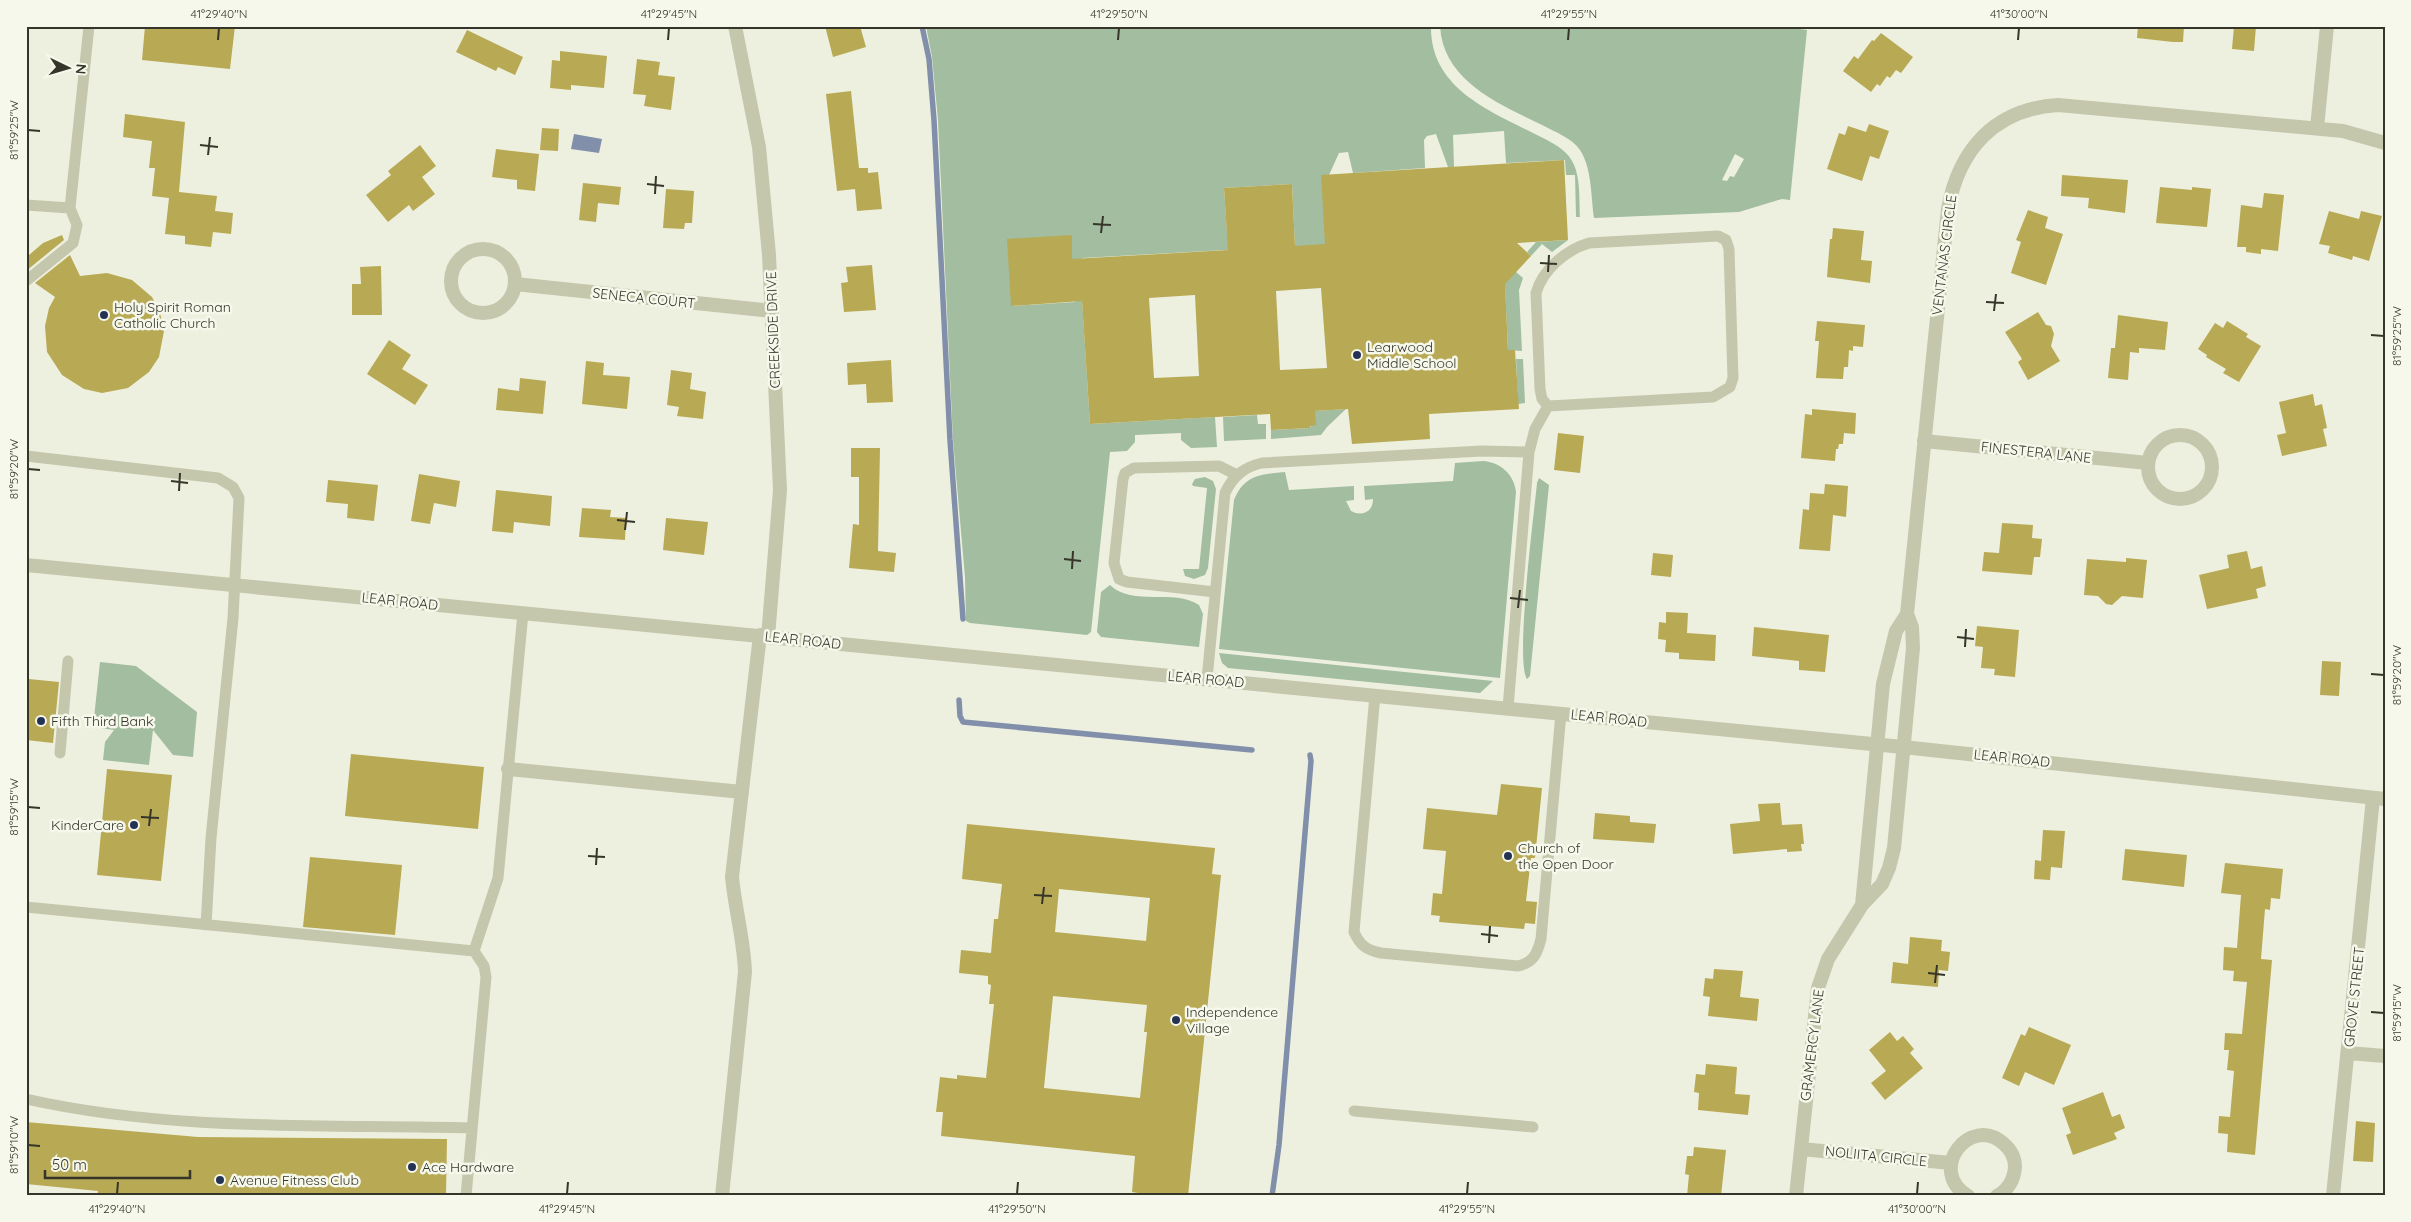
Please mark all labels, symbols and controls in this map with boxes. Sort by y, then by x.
text: 41°29'40"N [190,6,248,21]
text: 41°29'45"N [641,6,697,21]
text: 41°29'50"N [1090,6,1148,21]
text: 41°29'55"N [1541,6,1597,21]
text: 41°30'00"N [1990,6,2048,21]
north arrow [42,42,92,92]
text: N [72,63,90,75]
text: 81°59'25"W [6,100,21,160]
street label: VENTANAS CIRCLE [1928,193,1960,316]
street label: CREEKSIDE DRIVE [762,271,784,389]
street label: SENECA COURT [592,284,696,312]
place label: Holy Spirit Roman Catholic Church [114,298,231,332]
text: 81°59'25"W [2389,306,2404,366]
marker: Holy Spirit Roman Catholic Church [98,309,110,321]
place label: Learwood Middle School [1367,338,1457,372]
marker: Learwood Middle School [1351,349,1363,361]
street label: FINESTERA LANE [1980,437,2092,467]
text: 81°59'20"W [6,438,21,499]
street label: LEAR ROAD [361,588,439,614]
street label: LEAR ROAD [764,627,842,653]
text: 81°59'20"W [2389,644,2404,705]
street label: LEAR ROAD [1167,667,1245,691]
street label: LEAR ROAD [1570,705,1648,731]
place label: Fifth Third Bank [51,712,154,730]
marker: Fifth Third Bank [35,715,47,727]
street label: LEAR ROAD [1973,745,2051,771]
text: 81°59'15"W [6,778,21,836]
place label: KinderCare [51,816,124,834]
marker: KinderCare [128,819,140,831]
place label: Church of the Open Door [1518,839,1615,873]
marker: Church of the Open Door [1502,850,1514,862]
street label: GROVE STREET [2340,946,2368,1048]
text: 81°59'15"W [2389,984,2404,1042]
street label: GRAMERCY LANE [1796,988,1828,1102]
place label: Independence Village [1186,1003,1278,1037]
marker: Independence Village [1170,1014,1182,1026]
text: 81°59'10"W [6,1115,21,1174]
street label: NOLIITA CIRCLE [1824,1142,1928,1170]
scale bar [45,1147,190,1179]
text: 50 m [52,1155,87,1174]
place label: Ace Hardware [422,1158,514,1176]
marker: Ace Hardware [406,1161,418,1173]
place label: Avenue Fitness Club [230,1171,359,1189]
marker: Avenue Fitness Club [214,1174,226,1186]
text: 41°29'40"N [88,1201,146,1216]
text: 41°29'45"N [539,1201,595,1216]
text: 41°29'50"N [988,1201,1046,1216]
text: 41°29'55"N [1439,1201,1495,1216]
text: 41°30'00"N [1888,1201,1946,1216]

